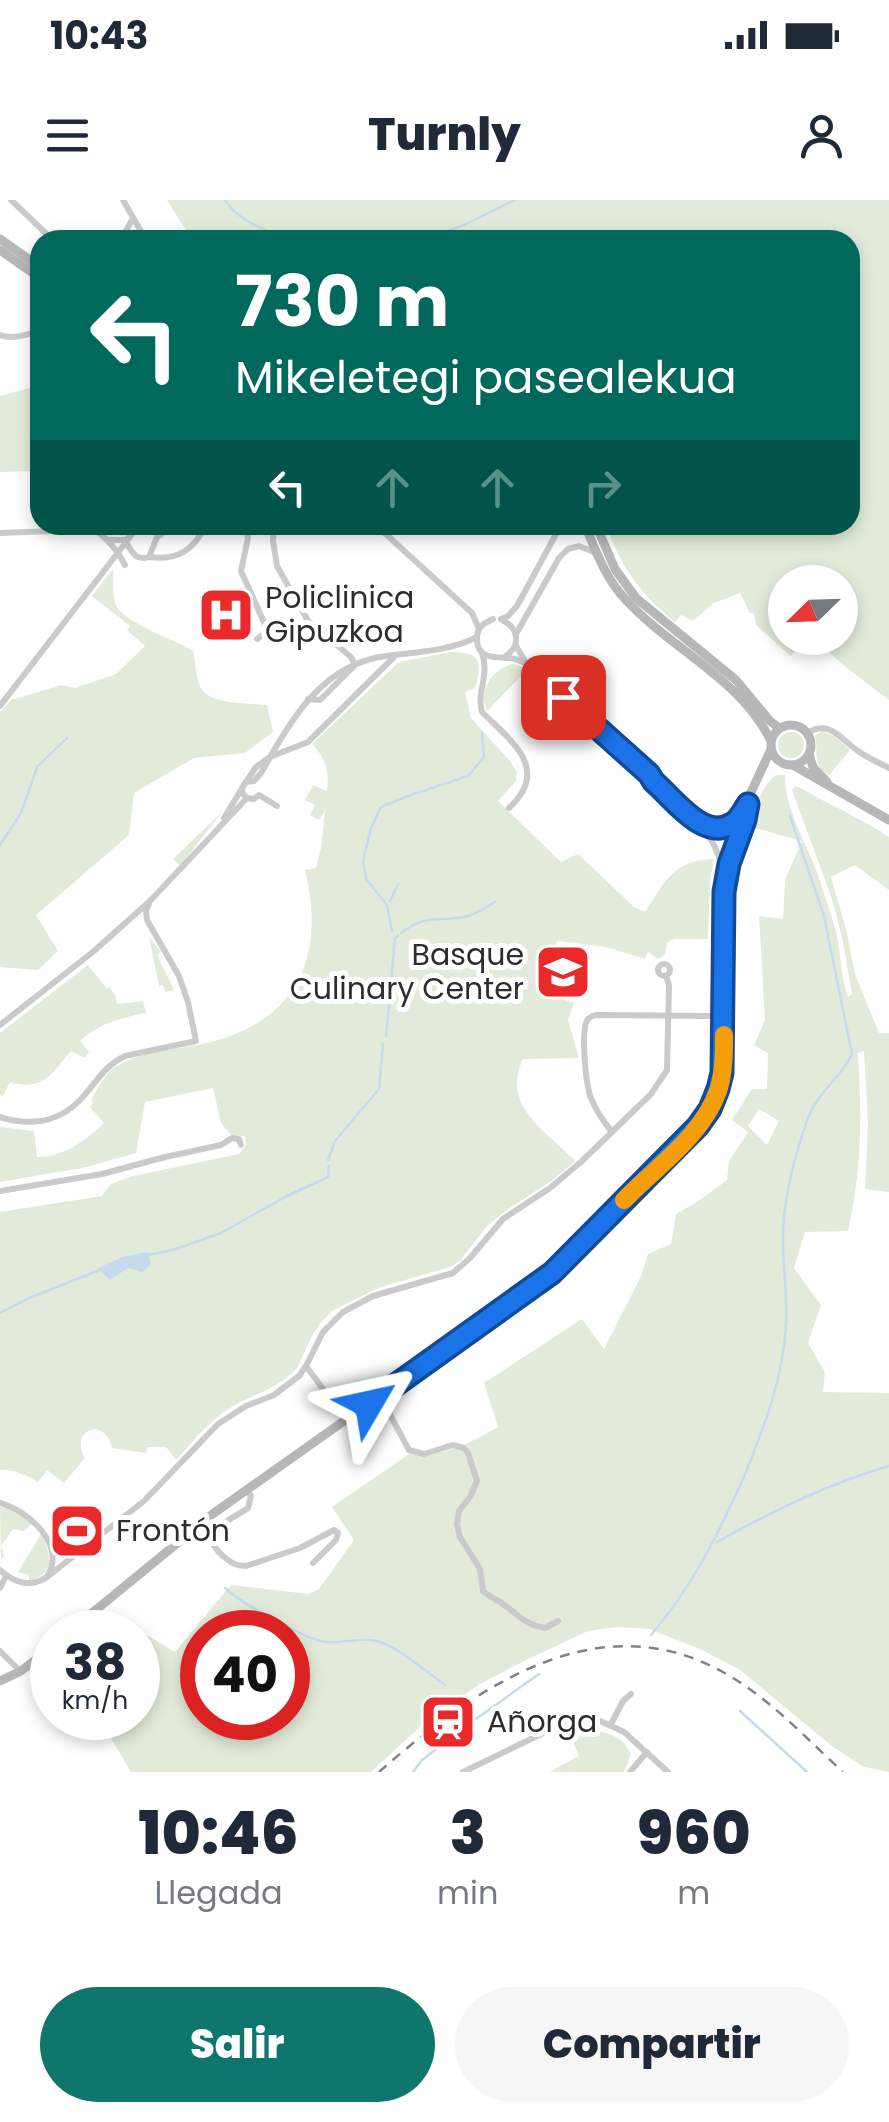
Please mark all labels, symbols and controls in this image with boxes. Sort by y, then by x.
text: 10:43 [50,9,149,62]
text: Turnly [368,103,521,166]
icon: menu [40,108,95,163]
icon: person [794,108,849,163]
text: 730 m [235,252,449,351]
icon: left [70,270,200,400]
text: Mikeletegi pasealekua [235,346,737,409]
icon: left [260,460,315,515]
icon: ahead [365,460,420,515]
icon: ahead [470,460,525,515]
icon: right [575,460,630,515]
north arrow [768,565,858,655]
map controls [768,565,858,655]
place label: Policlinica Gipuzkoa [265,576,414,653]
hospital icon: Policlinica Gipuzkoa [196,585,256,645]
pin [521,655,606,740]
icon: arrive [536,670,591,725]
place label: Basque Culinary Center [290,933,524,1010]
school or university icon: Basque Culinary Center [533,942,593,1002]
position arrow [317,1352,421,1456]
sports icon: Frontón [47,1501,107,1561]
place label: Frontón [116,1509,230,1552]
speed limit sign: 40 [180,1610,310,1740]
text: 38 [64,1627,126,1698]
text: km/h [62,1683,128,1718]
station icon: Añorga [418,1692,478,1752]
place label: Añorga [487,1700,597,1743]
text: 10:46 [138,1791,299,1875]
text: 3 [449,1791,486,1875]
text: 960 [637,1791,751,1875]
text: Llegada [154,1870,283,1915]
text: min [437,1870,498,1915]
text: m [677,1870,710,1915]
button: Salir [40,1987,435,2102]
button: Compartir [455,1987,849,2102]

